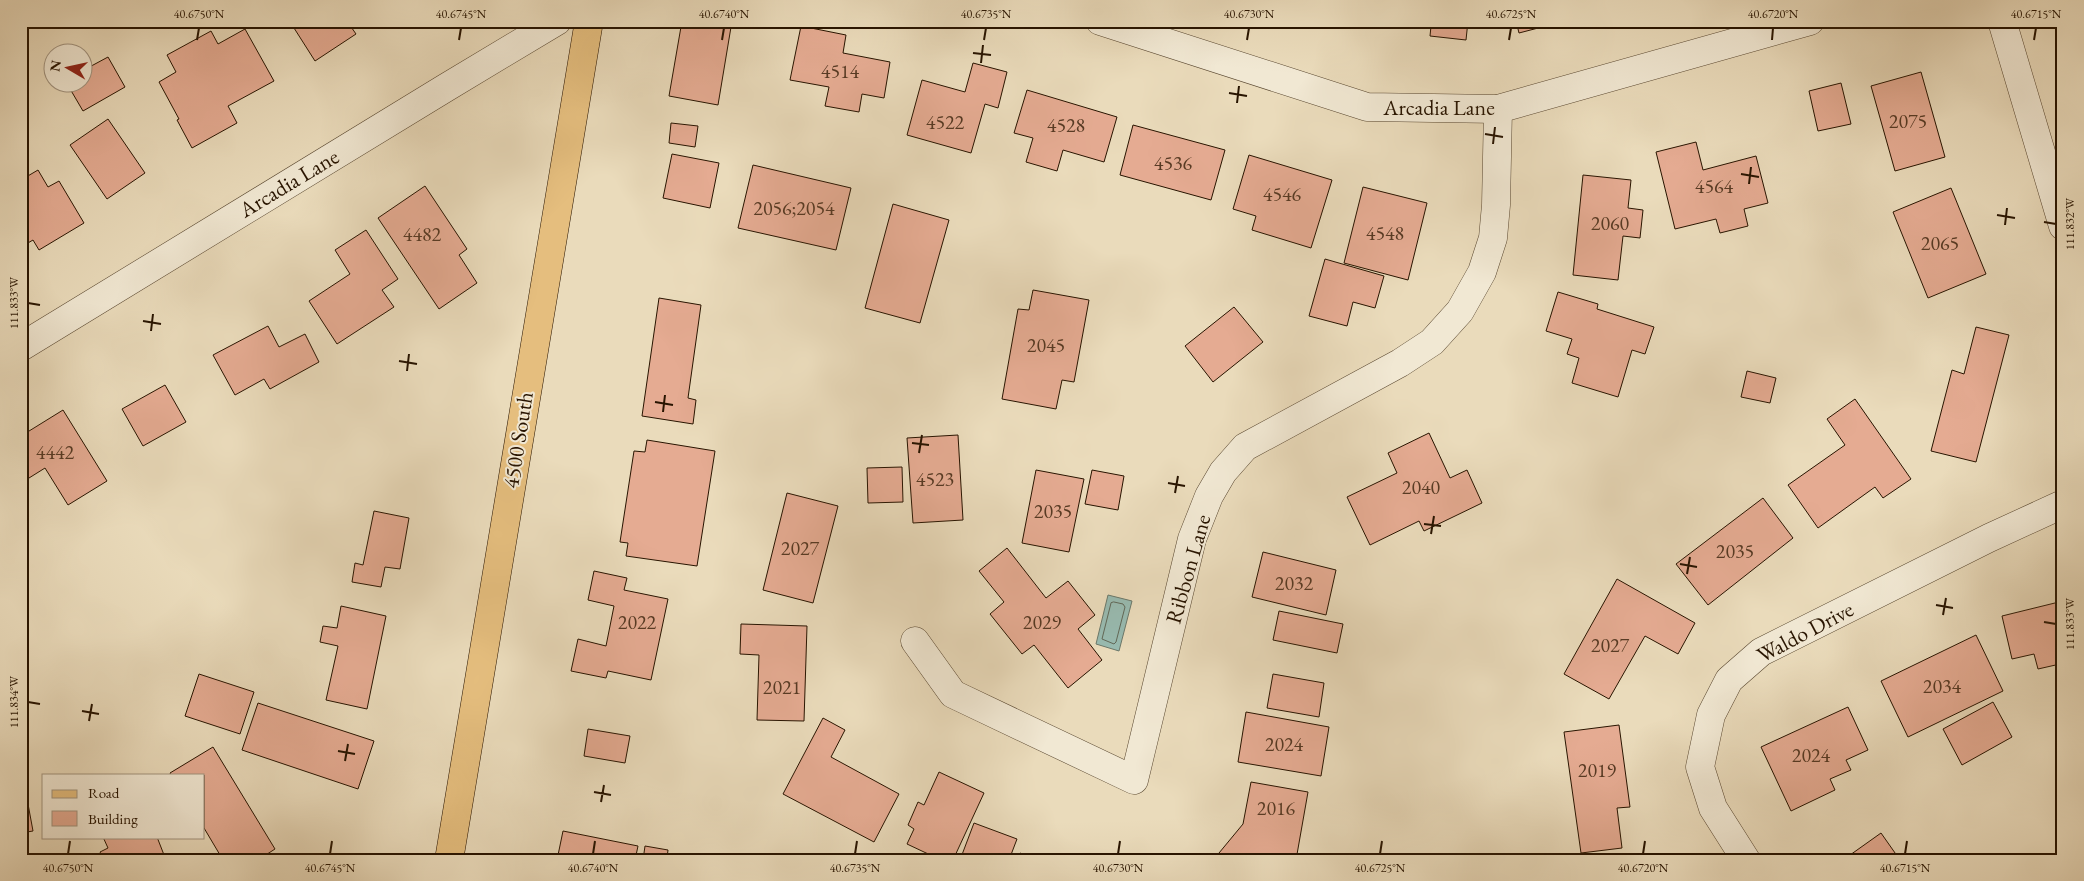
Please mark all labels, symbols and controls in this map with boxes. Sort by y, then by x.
text: 40.6750°N [174,6,225,22]
text: 40.6745°N [436,6,487,22]
text: 40.6740°N [699,6,750,22]
text: 40.6735°N [961,6,1012,22]
text: 40.6730°N [1224,6,1275,22]
text: 40.6725°N [1486,6,1537,22]
text: 40.6720°N [1748,6,1799,22]
text: 40.6715°N [2011,6,2062,22]
north arrow [42,42,92,92]
text: N [45,58,65,73]
house number: 4514 [821,58,860,84]
street label: Arcadia Lane [1382,93,1495,122]
house number: 2075 [1889,108,1927,134]
house number: 4522 [926,109,965,135]
house number: 4528 [1047,112,1085,138]
street label: Arcadia Lane [233,142,345,225]
house number: 4536 [1154,150,1193,176]
house number: 4564 [1695,173,1734,199]
house number: 4546 [1263,181,1302,207]
house number: 2056;2054 [753,195,835,221]
text: 111.832°W [2062,197,2078,250]
house number: 2060 [1591,210,1630,236]
house number: 4548 [1366,220,1404,246]
house number: 4482 [403,221,442,247]
house number: 2065 [1921,230,1959,256]
text: 111.833°W [6,276,22,329]
house number: 2045 [1027,332,1065,358]
street label: 4500 South [496,390,540,490]
house number: 4442 [36,439,75,465]
house number: 4523 [916,466,954,492]
house number: 2040 [1402,474,1441,500]
house number: 2035 [1034,498,1072,524]
street label: Ribbon Lane [1159,511,1218,627]
house number: 2027 [781,535,820,561]
house number: 2035 [1716,538,1754,564]
house number: 2032 [1275,570,1314,596]
street label: Waldo Drive [1752,594,1859,670]
text: 111.833°W [2062,597,2078,650]
house number: 2022 [618,609,657,635]
house number: 2029 [1023,609,1062,635]
house number: 2027 [1591,632,1630,658]
house number: 2034 [1923,673,1962,699]
house number: 2021 [763,674,801,700]
text: 111.834°W [6,675,22,728]
house number: 2024 [1265,731,1304,757]
house number: 2024 [1792,742,1831,768]
house number: 2019 [1578,757,1617,783]
legend [42,774,205,838]
text: Road [88,783,120,802]
house number: 2016 [1257,795,1296,821]
text: Building [88,809,138,828]
text: 40.6750°N [43,860,94,876]
text: 40.6745°N [305,860,356,876]
text: 40.6740°N [568,860,619,876]
text: 40.6735°N [830,860,881,876]
text: 40.6730°N [1093,860,1144,876]
text: 40.6725°N [1355,860,1406,876]
text: 40.6720°N [1618,860,1669,876]
text: 40.6715°N [1880,860,1931,876]

